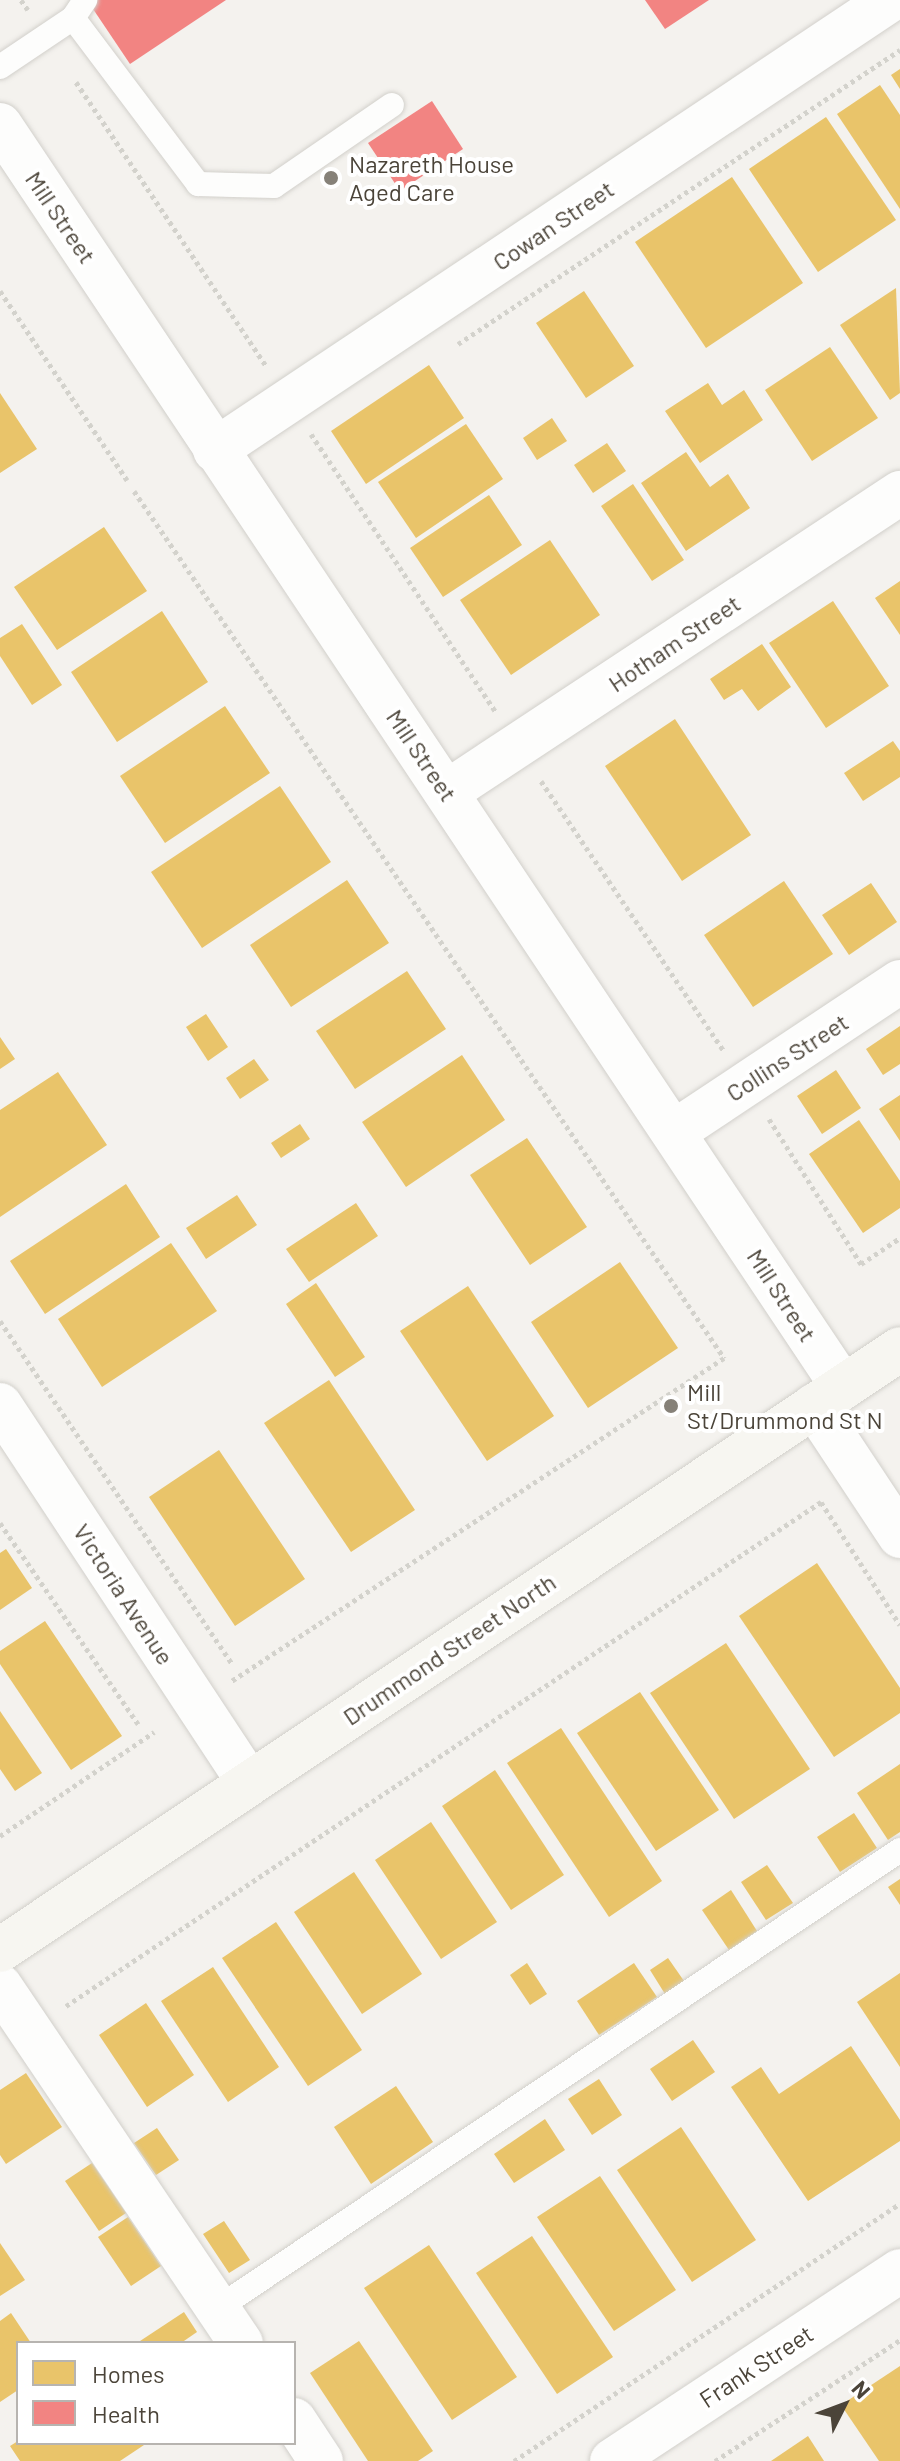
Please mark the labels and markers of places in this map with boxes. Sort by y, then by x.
place label: Nazareth House Aged Care [349,150,514,206]
marker: Nazareth House Aged Care [320,167,342,189]
place label: Mill St/Drummond St N [687,1378,883,1434]
marker: Mill St/Drummond St N [662,1397,680,1415]

